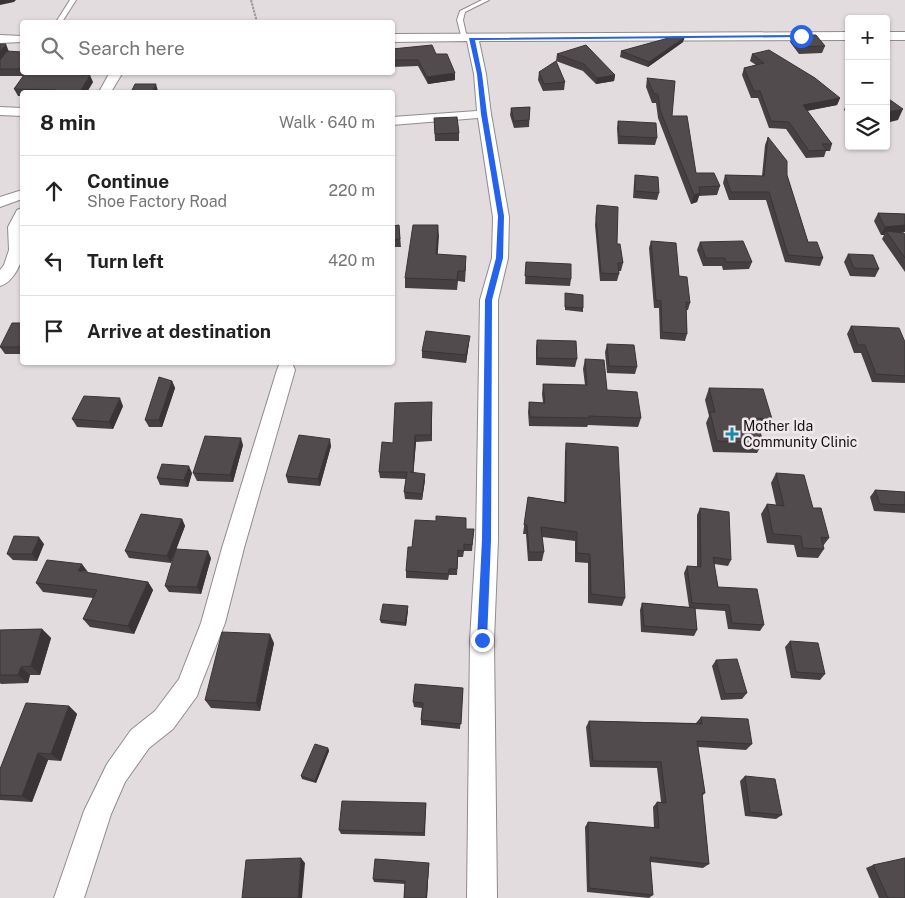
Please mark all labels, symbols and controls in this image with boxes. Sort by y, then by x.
map controls [845,15,890,150]
button: + [845,15,890,60]
search box [20,20,395,75]
route start [790,25,813,48]
icon: search [38,34,66,62]
text: Search here [78,37,185,59]
button: − [845,60,890,105]
button: layers [845,105,890,150]
text: 8 min [40,110,96,135]
text: Walk · 640 m [279,113,375,132]
text: Continue [87,170,169,192]
icon: ahead [40,177,68,205]
text: 220 m [328,181,375,200]
text: Shoe Factory Road [87,192,227,211]
icon: left [40,247,68,275]
text: Turn left [87,250,164,272]
text: 420 m [328,251,375,270]
icon: arrive [40,317,68,345]
text: Arrive at destination [87,320,271,342]
place label: Mother Ida Community Clinic [743,418,857,450]
marker: Mother Ida Community Clinic [725,427,739,441]
route end [471,629,494,652]

